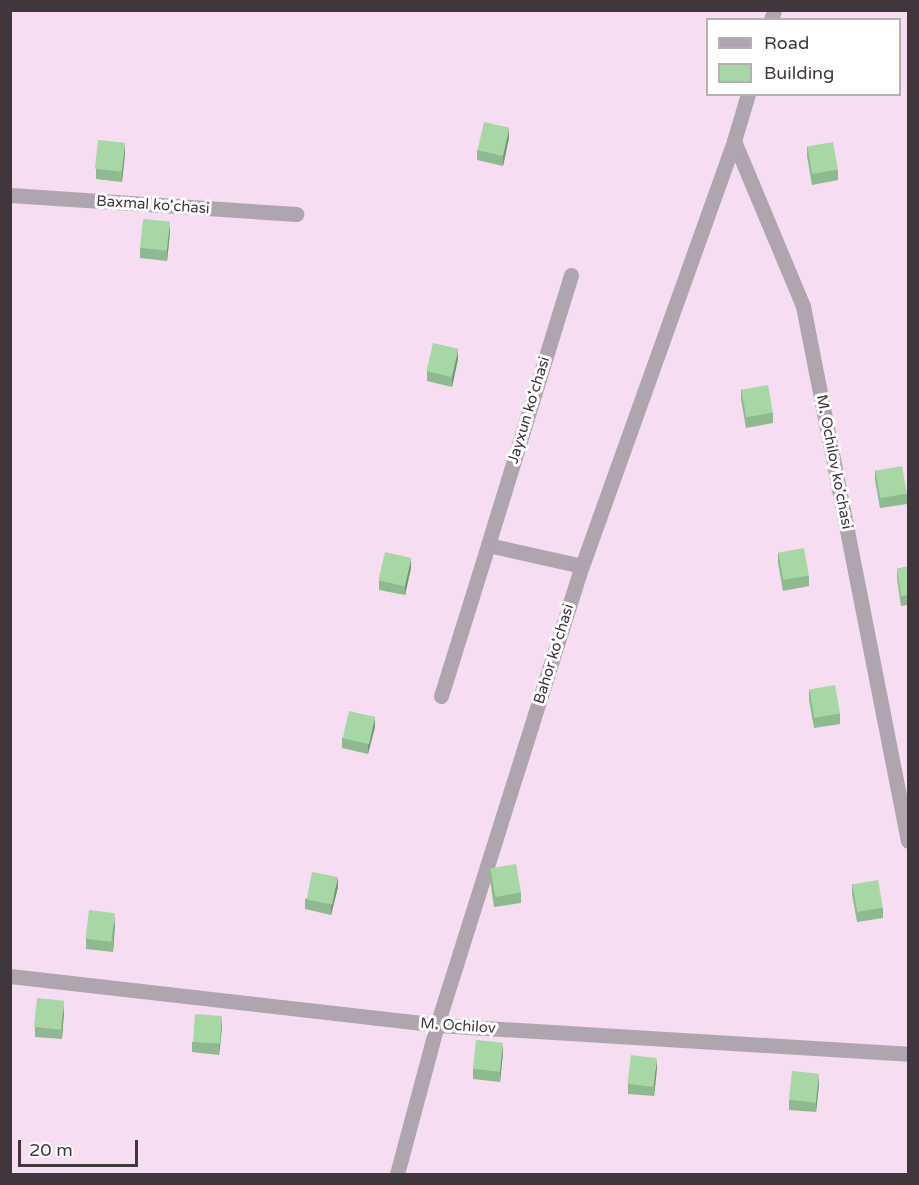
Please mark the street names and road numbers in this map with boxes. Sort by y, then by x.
street label: Baxmal ko'chasi [96,192,210,218]
street label: Jayxun ko'chasi [504,354,554,466]
street label: M. Ochilov ko'chasi [812,393,856,531]
street label: Bahor ko'chasi [530,602,578,706]
street label: M. Ochilov [420,1014,496,1038]

